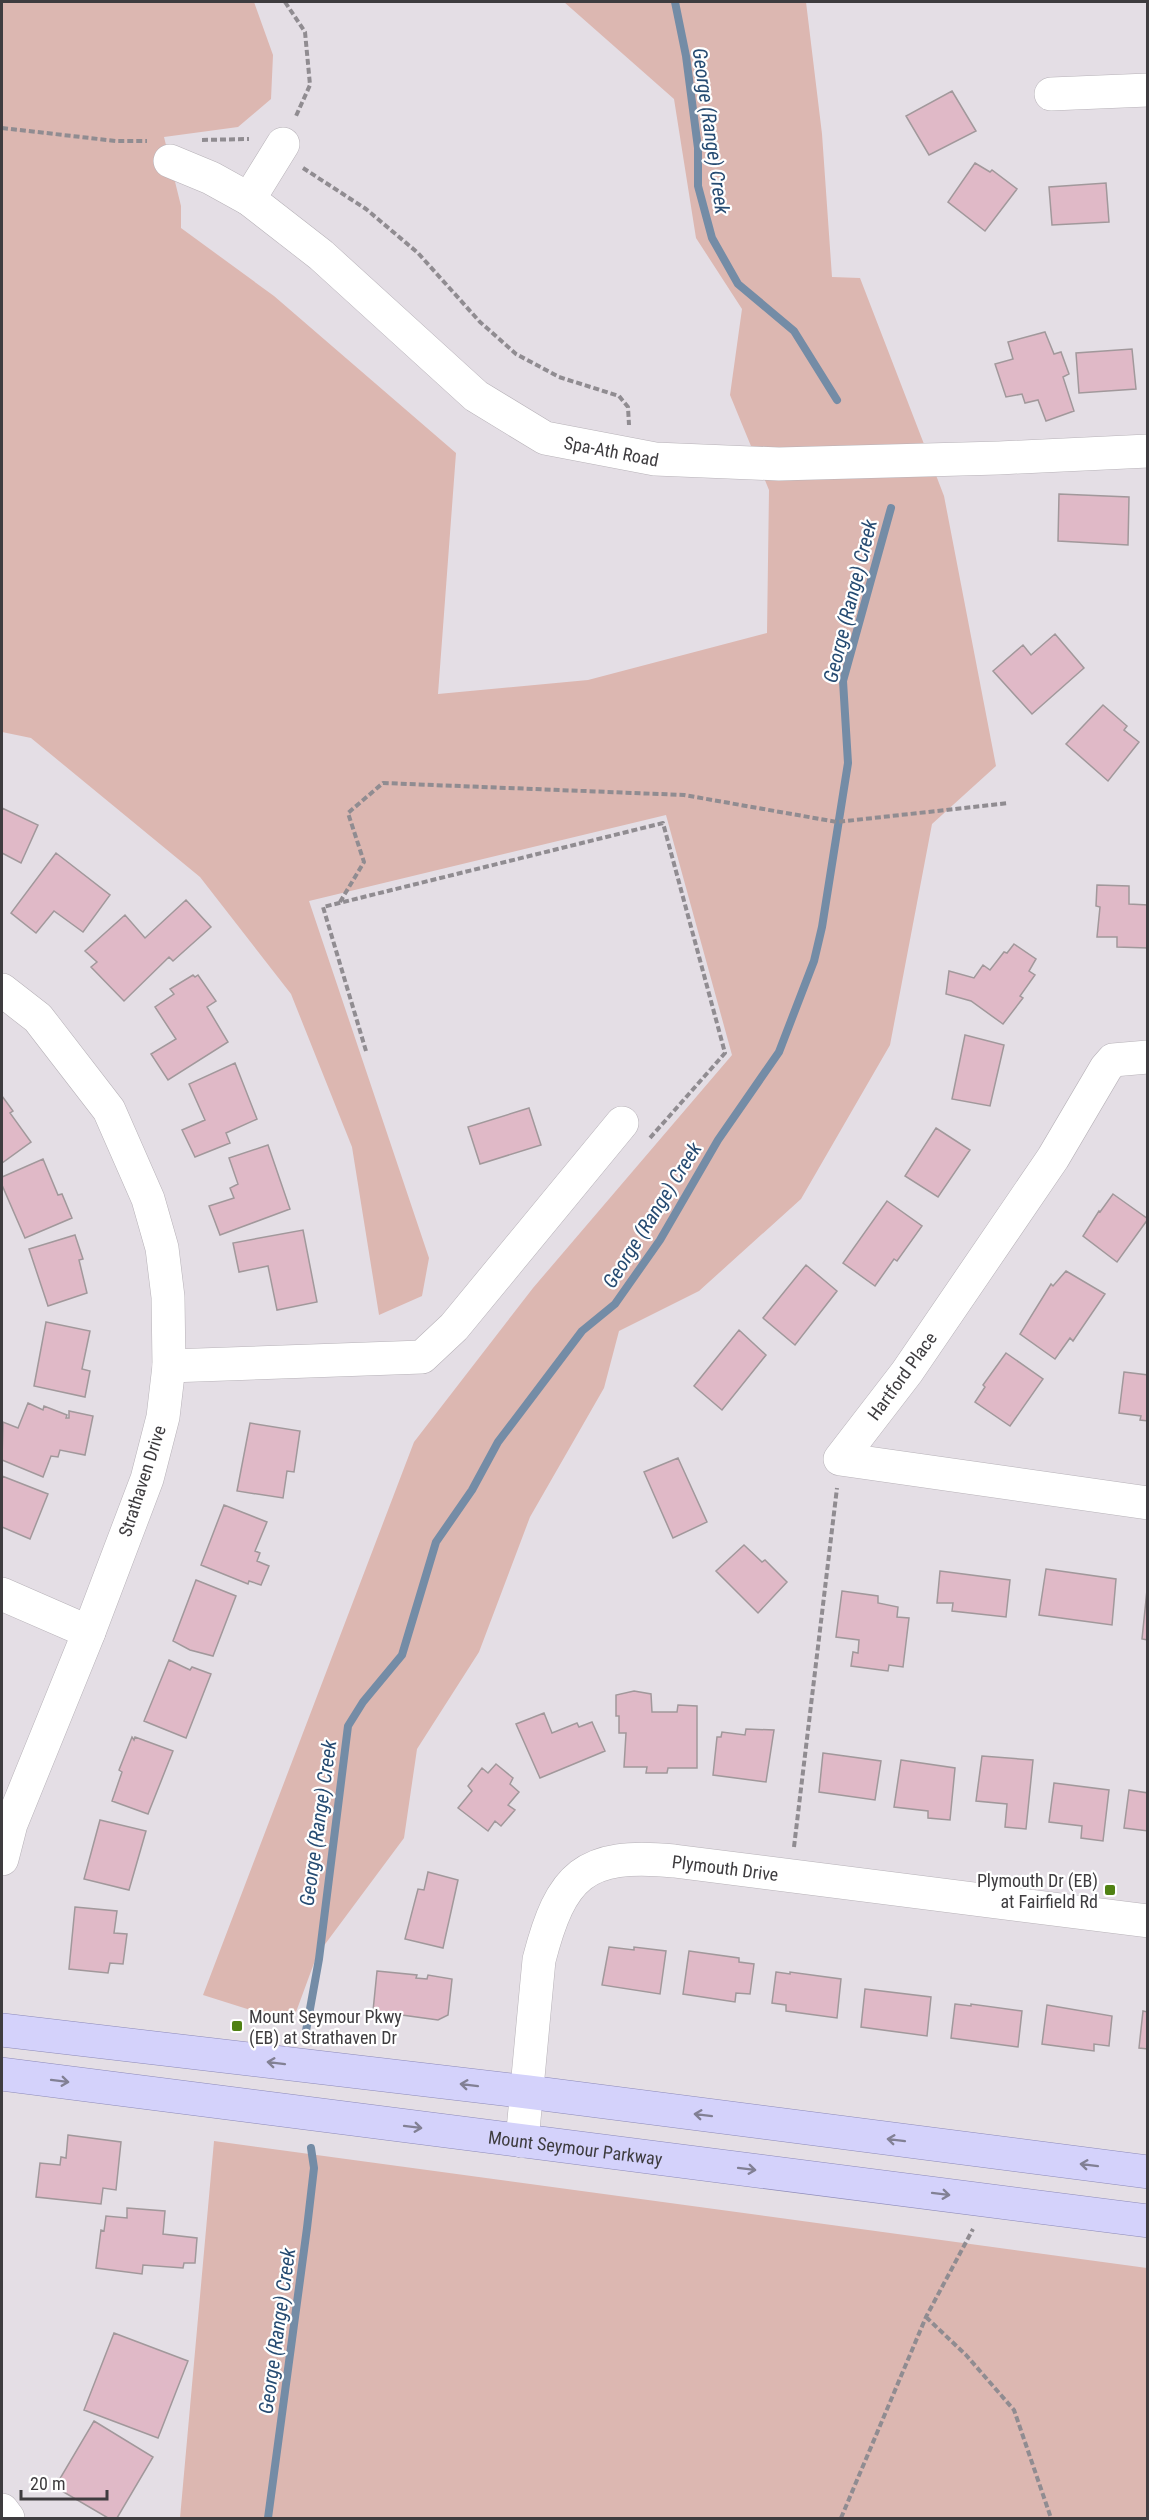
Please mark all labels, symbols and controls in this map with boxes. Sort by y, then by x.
water label: George (Range) Creek [687,46,735,217]
street label: Spa-Ath Road [562,431,661,470]
water label: George (Range) Creek [818,516,882,685]
water label: George (Range) Creek [597,1137,707,1292]
street label: Hartford Place [863,1328,941,1424]
street label: Strathaven Drive [114,1423,170,1539]
water label: George (Range) Creek [294,1737,342,1908]
street label: Plymouth Drive [671,1850,780,1885]
place label: Plymouth Dr (EB) at Fairfield Rd [977,1870,1098,1912]
marker: Plymouth Dr (EB) at Fairfield Rd [1103,1883,1117,1897]
place label: Mount Seymour Pkwy (EB) at Strathaven Dr [249,2006,402,2049]
marker: Mount Seymour Pkwy (EB) at Strathaven Dr [230,2019,244,2033]
one-way arrow [266,2057,286,2068]
one-way arrow [49,2076,69,2087]
one-way arrow [460,2080,480,2091]
one-way arrow [693,2109,713,2120]
one-way arrow [402,2121,422,2132]
street label: Mount Seymour Parkway [487,2126,664,2169]
one-way arrow [887,2134,906,2145]
one-way arrow [1080,2159,1100,2170]
one-way arrow [737,2164,757,2175]
one-way arrow [930,2189,950,2200]
water label: George (Range) Creek [253,2245,301,2416]
scale bar [21,2463,106,2501]
text: 20 m [30,2473,65,2494]

